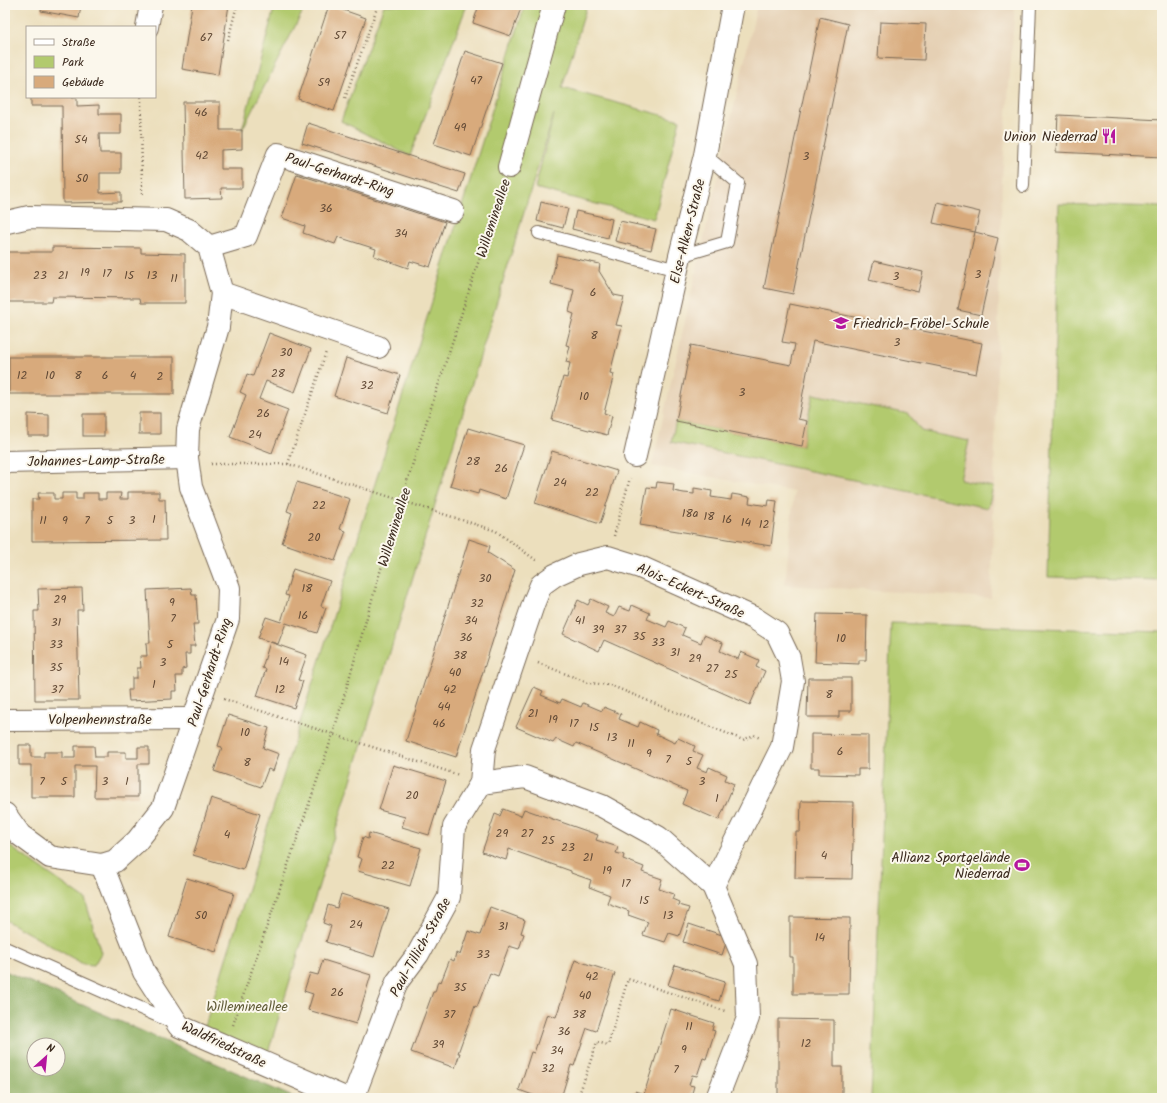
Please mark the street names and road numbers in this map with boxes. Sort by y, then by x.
street label: Paul-Gerhardt-Ring [282,147,397,203]
street label: Willemineallee [471,175,517,261]
street label: Else-Alken-Straße [664,176,712,286]
street label: Johannes-Lamp-Straße [27,449,166,473]
street label: Willemineallee [372,484,418,570]
street label: Alois-Eckert-Straße [633,557,749,625]
street label: Paul-Gerhardt-Ring [182,615,238,730]
street label: Volpenhennstraße [48,709,152,731]
street label: Paul-Tillich-Straße [384,893,458,1001]
street label: Waldfriedstraße [177,1016,270,1075]

